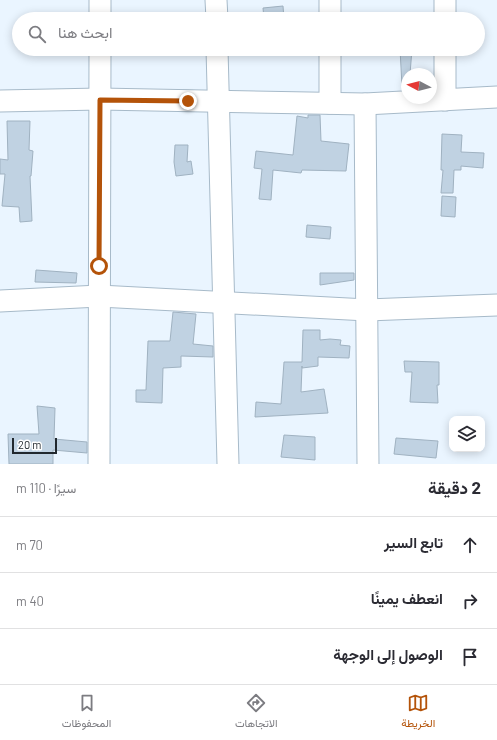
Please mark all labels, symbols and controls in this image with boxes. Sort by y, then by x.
search box [12,12,485,56]
icon: search [26,23,48,45]
text: ابحث هنا [58,23,112,41]
north arrow [401,68,437,104]
route end [179,92,197,110]
route start [90,257,108,275]
map controls [449,416,485,452]
button: layers [449,416,485,452]
scale bar [12,436,57,455]
text: 20 m [18,438,41,451]
text: 2 دقيقة [428,477,481,497]
text: سيرًا · 110 m [16,480,76,496]
text: تابع السير [384,533,443,551]
icon: ahead [459,534,481,556]
text: 70 m [16,537,43,553]
text: انعطف يمينًا [371,589,443,607]
icon: right [459,590,481,612]
text: 40 m [16,593,44,609]
text: الوصول إلى الوجهة [333,645,443,663]
icon: arrive [459,646,481,668]
tab: المحفوظات [62,692,111,733]
tab: الاتجاهات [235,692,278,733]
tab: الخريطة [401,692,435,733]

